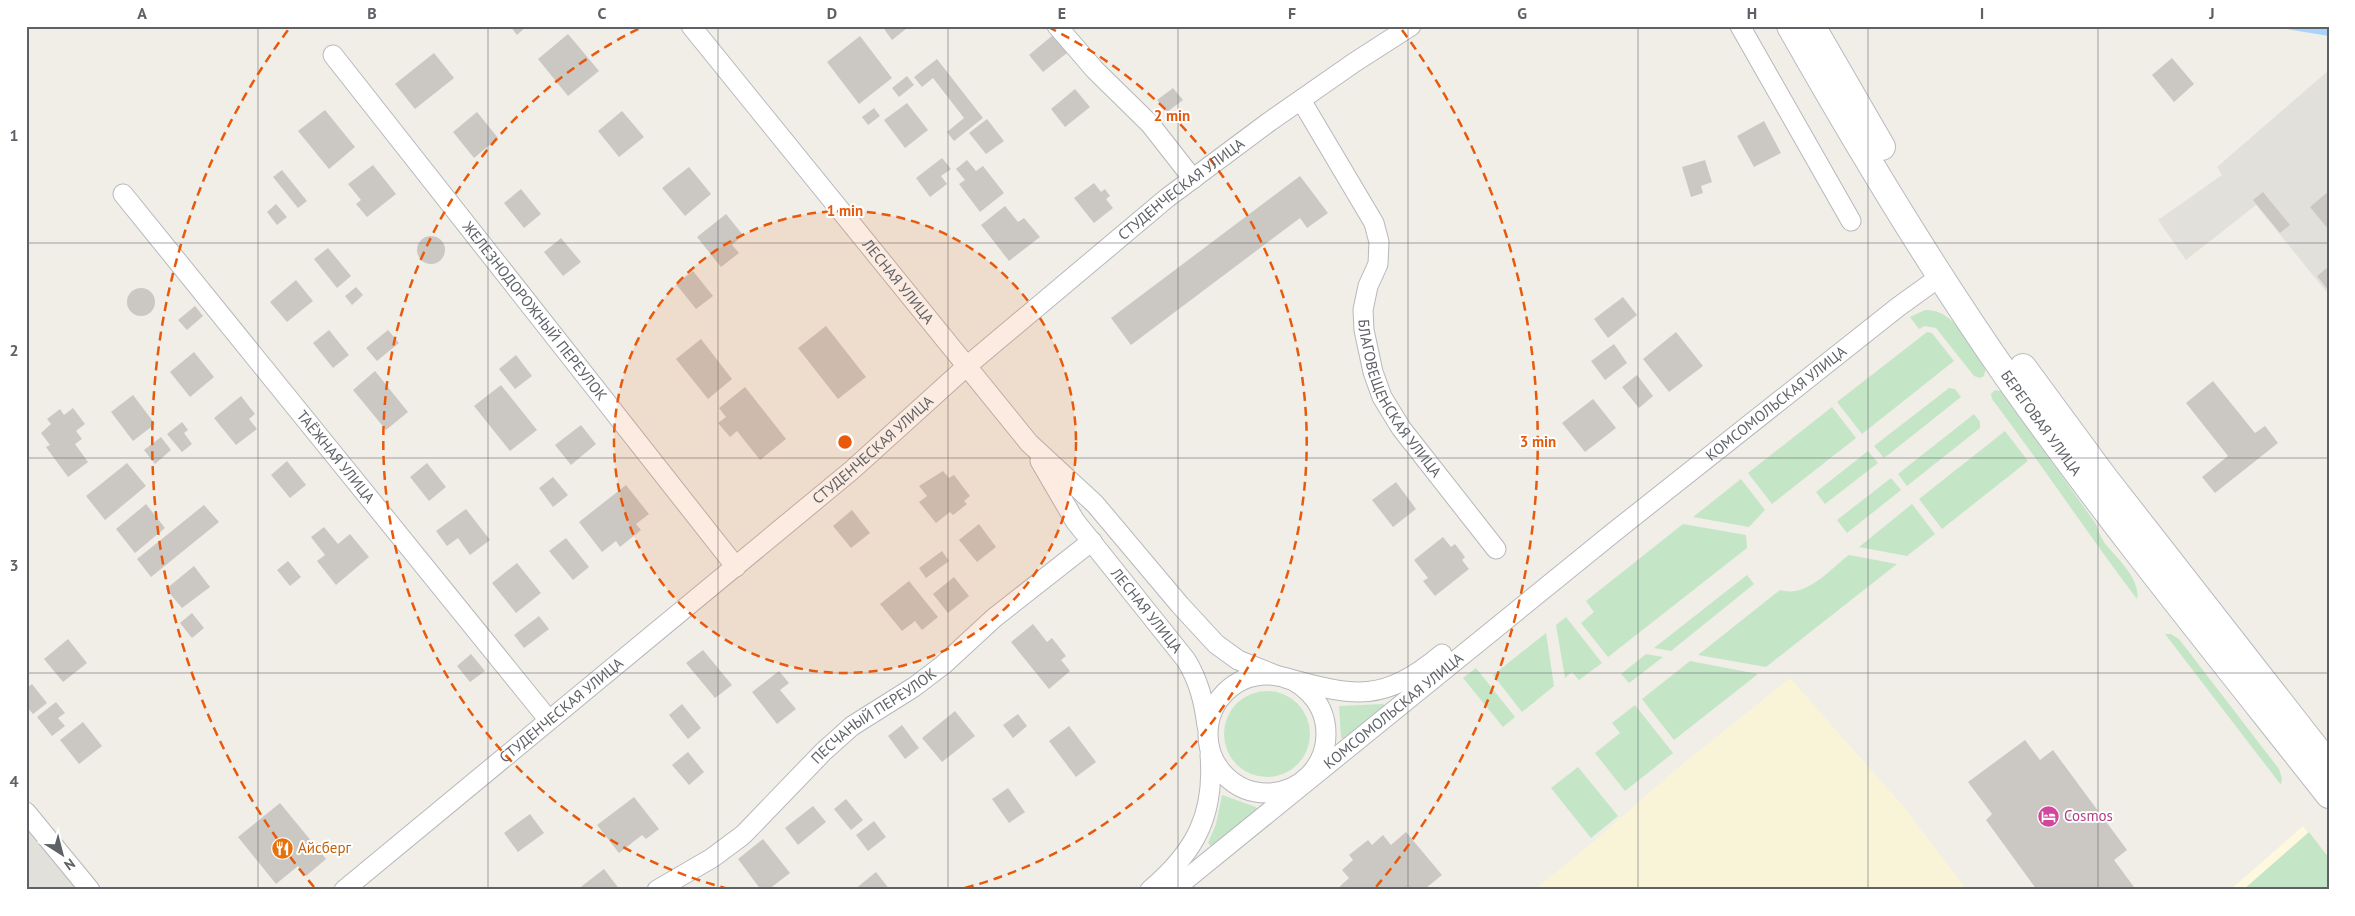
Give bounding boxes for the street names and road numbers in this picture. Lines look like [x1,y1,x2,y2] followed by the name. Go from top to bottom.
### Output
[1114,134,1248,244] street label: СТУДЕНЧЕСКАЯ УЛИЦА
[458,217,611,404] street label: ЖЕЛЕЗНОДОРОЖНЫЙ ПЕРЕУЛОК
[858,234,939,328] street label: ЛЕСНАЯ УЛИЦА
[1354,319,1446,481] street label: БЛАГОВЕЩЕНСКАЯ УЛИЦА
[1702,341,1850,465] street label: КОМСОМОЛЬСКАЯ УЛИЦА
[1997,366,2086,479] street label: БЕРЕГОВАЯ УЛИЦА
[808,391,937,508] street label: СТУДЕНЧЕСКАЯ УЛИЦА
[293,406,379,507] street label: ТАЁЖНАЯ УЛИЦА
[1107,563,1187,657] street label: ЛЕСНАЯ УЛИЦА
[1320,648,1467,773] street label: КОМСОМОЛЬСКАЯ УЛИЦА
[495,653,627,767] street label: СТУДЕНЧЕСКАЯ УЛИЦА
[807,663,940,768] street label: ПЕСЧАНЫЙ ПЕРЕУЛОК

